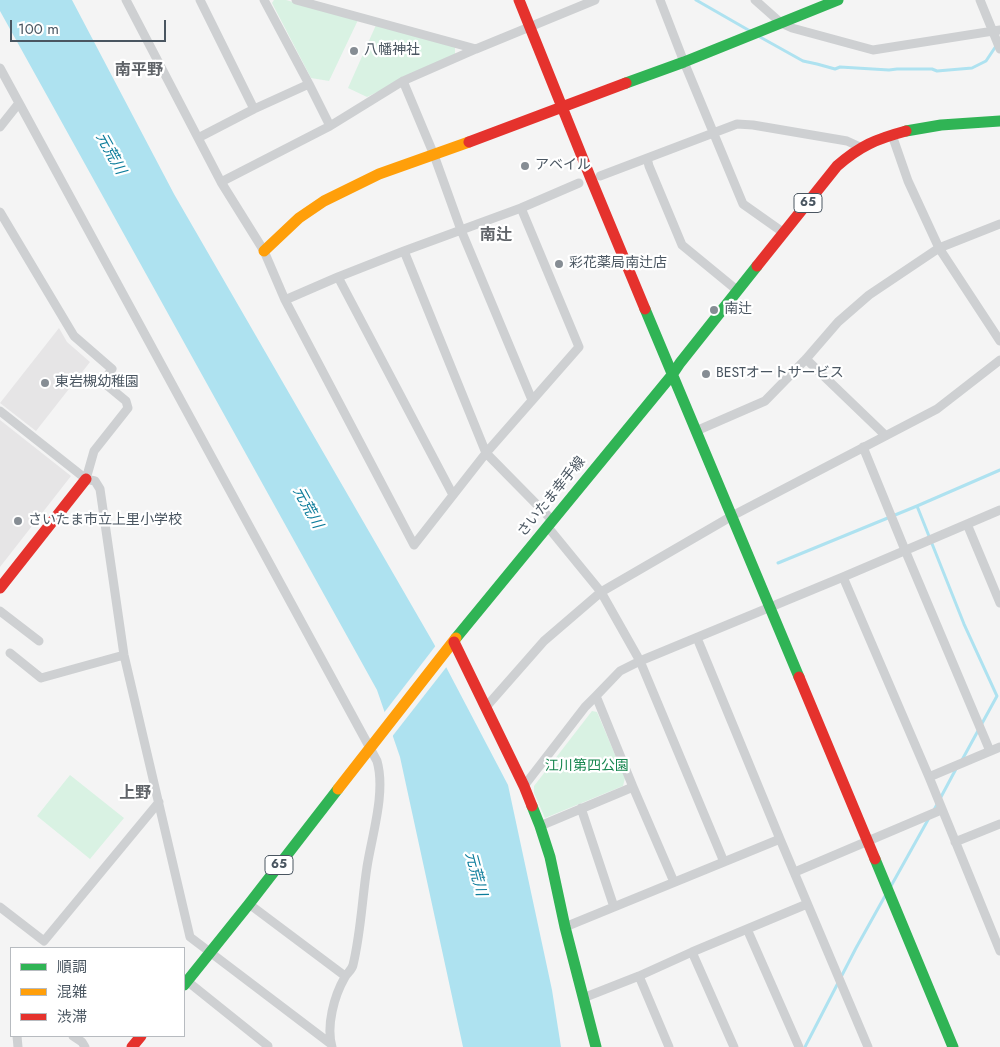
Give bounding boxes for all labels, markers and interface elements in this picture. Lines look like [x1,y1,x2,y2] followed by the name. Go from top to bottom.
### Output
[12,10,169,42] scale bar
[18,18,59,40] text: 100 m
[364,43,420,59] place label: 八幡神社
[348,45,360,57] marker: 八幡神社
[115,61,163,81] district label: 南平野
[91,130,129,178] water label: 元荒川
[535,158,591,174] place label: アベイル
[519,160,531,172] marker: アベイル
[794,194,822,212] road number: 65
[480,226,512,246] district label: 南辻
[569,256,667,272] place label: 彩花薬局南辻店
[553,258,565,270] marker: 彩花薬局南辻店
[724,302,752,318] place label: 南辻
[708,304,720,316] marker: 南辻
[716,366,844,382] place label: BESTオートサービス
[700,368,712,380] marker: BESTオートサービス
[55,375,139,391] place label: 東岩槻幼稚園
[39,377,51,389] marker: 東岩槻幼稚園
[515,454,589,540] street label: さいたま幸手線
[288,484,326,532] water label: 元荒川
[28,513,182,529] place label: さいたま市立上里小学校
[12,515,24,527] marker: さいたま市立上里小学校
[545,759,629,775] park label: 江川第四公園
[119,784,151,804] district label: 上野
[460,850,490,898] water label: 元荒川
[265,856,293,874] road number: 65
[10,947,185,1037] legend
[57,956,87,978] text: 順調
[57,981,87,1003] text: 混雑
[57,1006,87,1028] text: 渋滞

